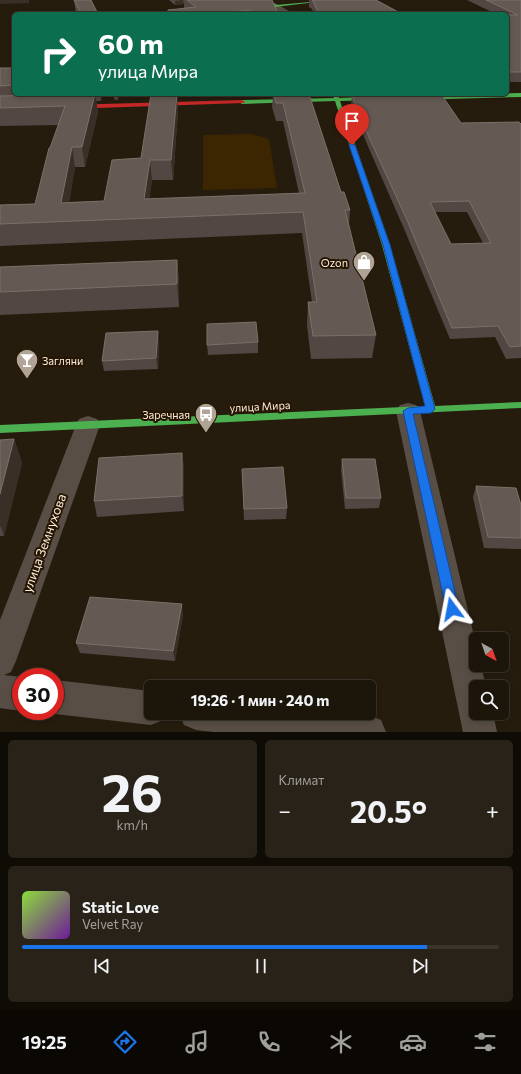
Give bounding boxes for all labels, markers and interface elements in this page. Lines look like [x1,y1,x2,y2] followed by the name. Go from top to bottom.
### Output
[98,26,164,60] text: 60 m
[32,28,84,80] icon: right
[98,60,198,82] text: улица Мира
[335,104,369,145] pin
[341,110,363,132] icon: arrive
[351,249,377,282] shop icon: Ozon
[321,256,348,269] place label: Ozon
[14,347,40,380] bar icon: Загляни
[42,354,83,367] place label: Загляни
[229,398,291,414] street label: улица Мира
[193,401,219,434] bus stop icon: Заречная
[142,408,190,421] place label: Заречная
[19,492,69,594] street label: улица Земнухова
[431,588,473,630] position arrow
[469,632,509,672] north arrow
[469,632,509,720] map controls
[12,668,64,720] speed limit sign: 30
[469,680,509,720] button: search
[191,691,329,709] text: 19:26 · 1 мин · 240 m
[102,759,163,823] text: 26
[279,772,324,788] text: Климат
[350,792,427,829] text: 20.5°
[279,797,291,824] text: −
[486,797,499,824] text: +
[116,817,148,833] text: km/h
[82,898,159,916] text: Static Love
[82,916,143,932] text: Velvet Ray
[91,955,113,977] icon: previous
[250,955,272,977] icon: pause
[409,955,431,977] icon: next
[111,1028,139,1056] icon: directions
[183,1028,211,1056] icon: music
[255,1028,283,1056] icon: phone
[327,1028,355,1056] icon: climate
[399,1028,427,1056] icon: car
[471,1028,499,1056] icon: filters
[22,1031,67,1053] text: 19:25

